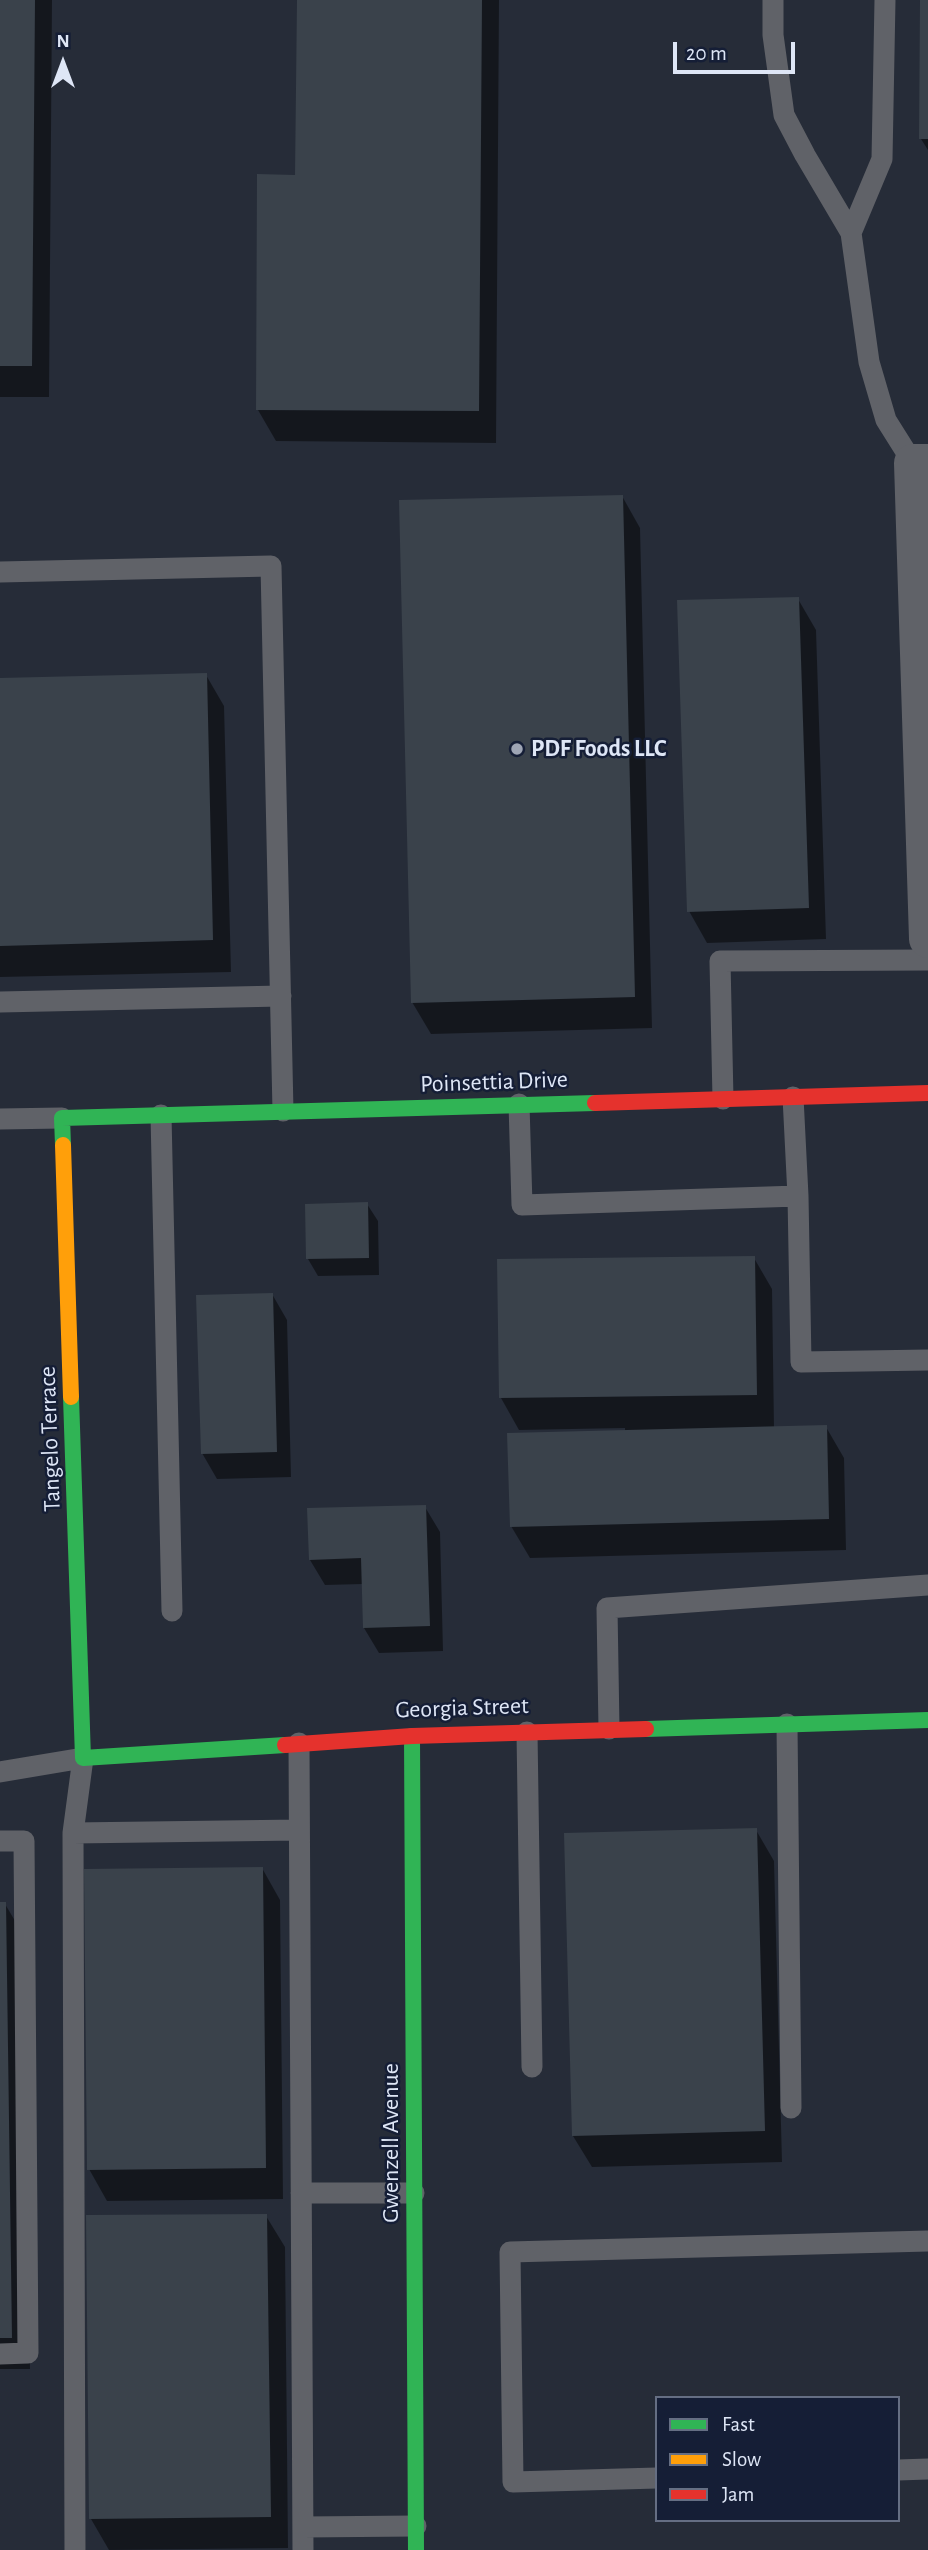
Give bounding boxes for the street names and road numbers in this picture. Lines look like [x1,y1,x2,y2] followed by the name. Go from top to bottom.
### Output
[420,1065,568,1099] street label: Poinsettia Drive
[33,1366,67,1512] street label: Tangelo Terrace
[395,1691,529,1725] street label: Georgia Street
[377,2063,405,2223] street label: Gwenzell Avenue

